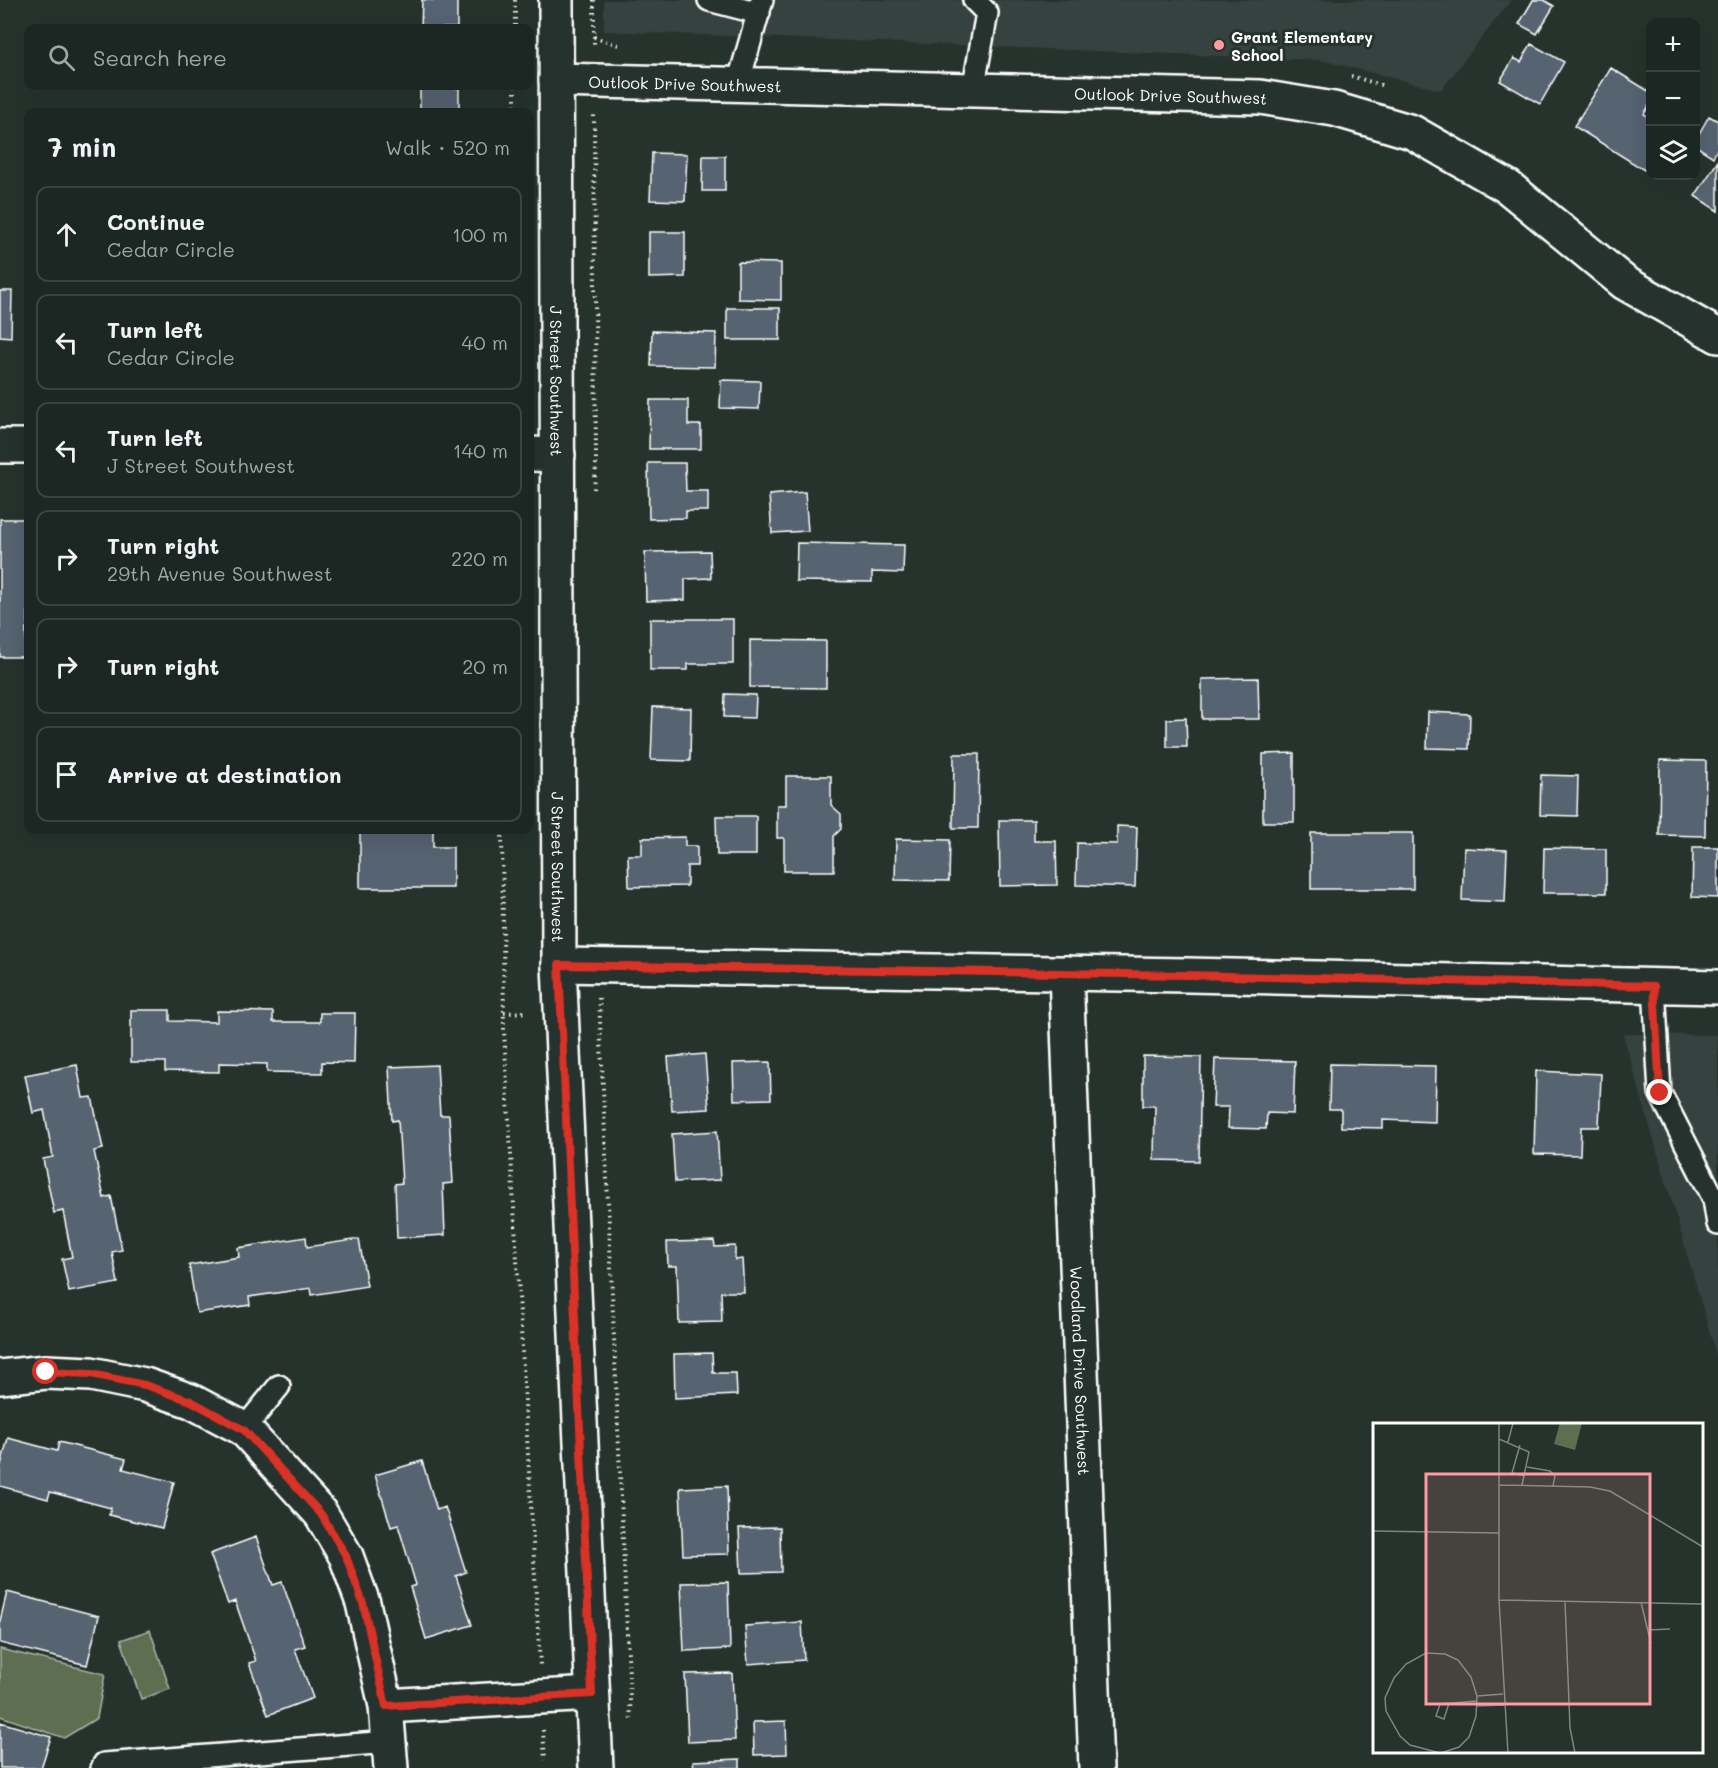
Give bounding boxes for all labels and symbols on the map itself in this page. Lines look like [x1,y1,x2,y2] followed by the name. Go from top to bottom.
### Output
[1231,26,1373,65] place label: Grant Elementary School
[1212,38,1226,52] marker: Grant Elementary School
[588,70,782,96] street label: Outlook Drive Southwest
[1074,82,1269,109] street label: Outlook Drive Southwest
[546,306,568,456] street label: J Street Southwest
[548,792,569,942] street label: J Street Southwest
[1646,1079,1672,1105] route end
[1067,1266,1095,1476] street label: Woodland Drive Southwest
[32,1358,58,1384] route start
[1373,1423,1703,1753] inset map

